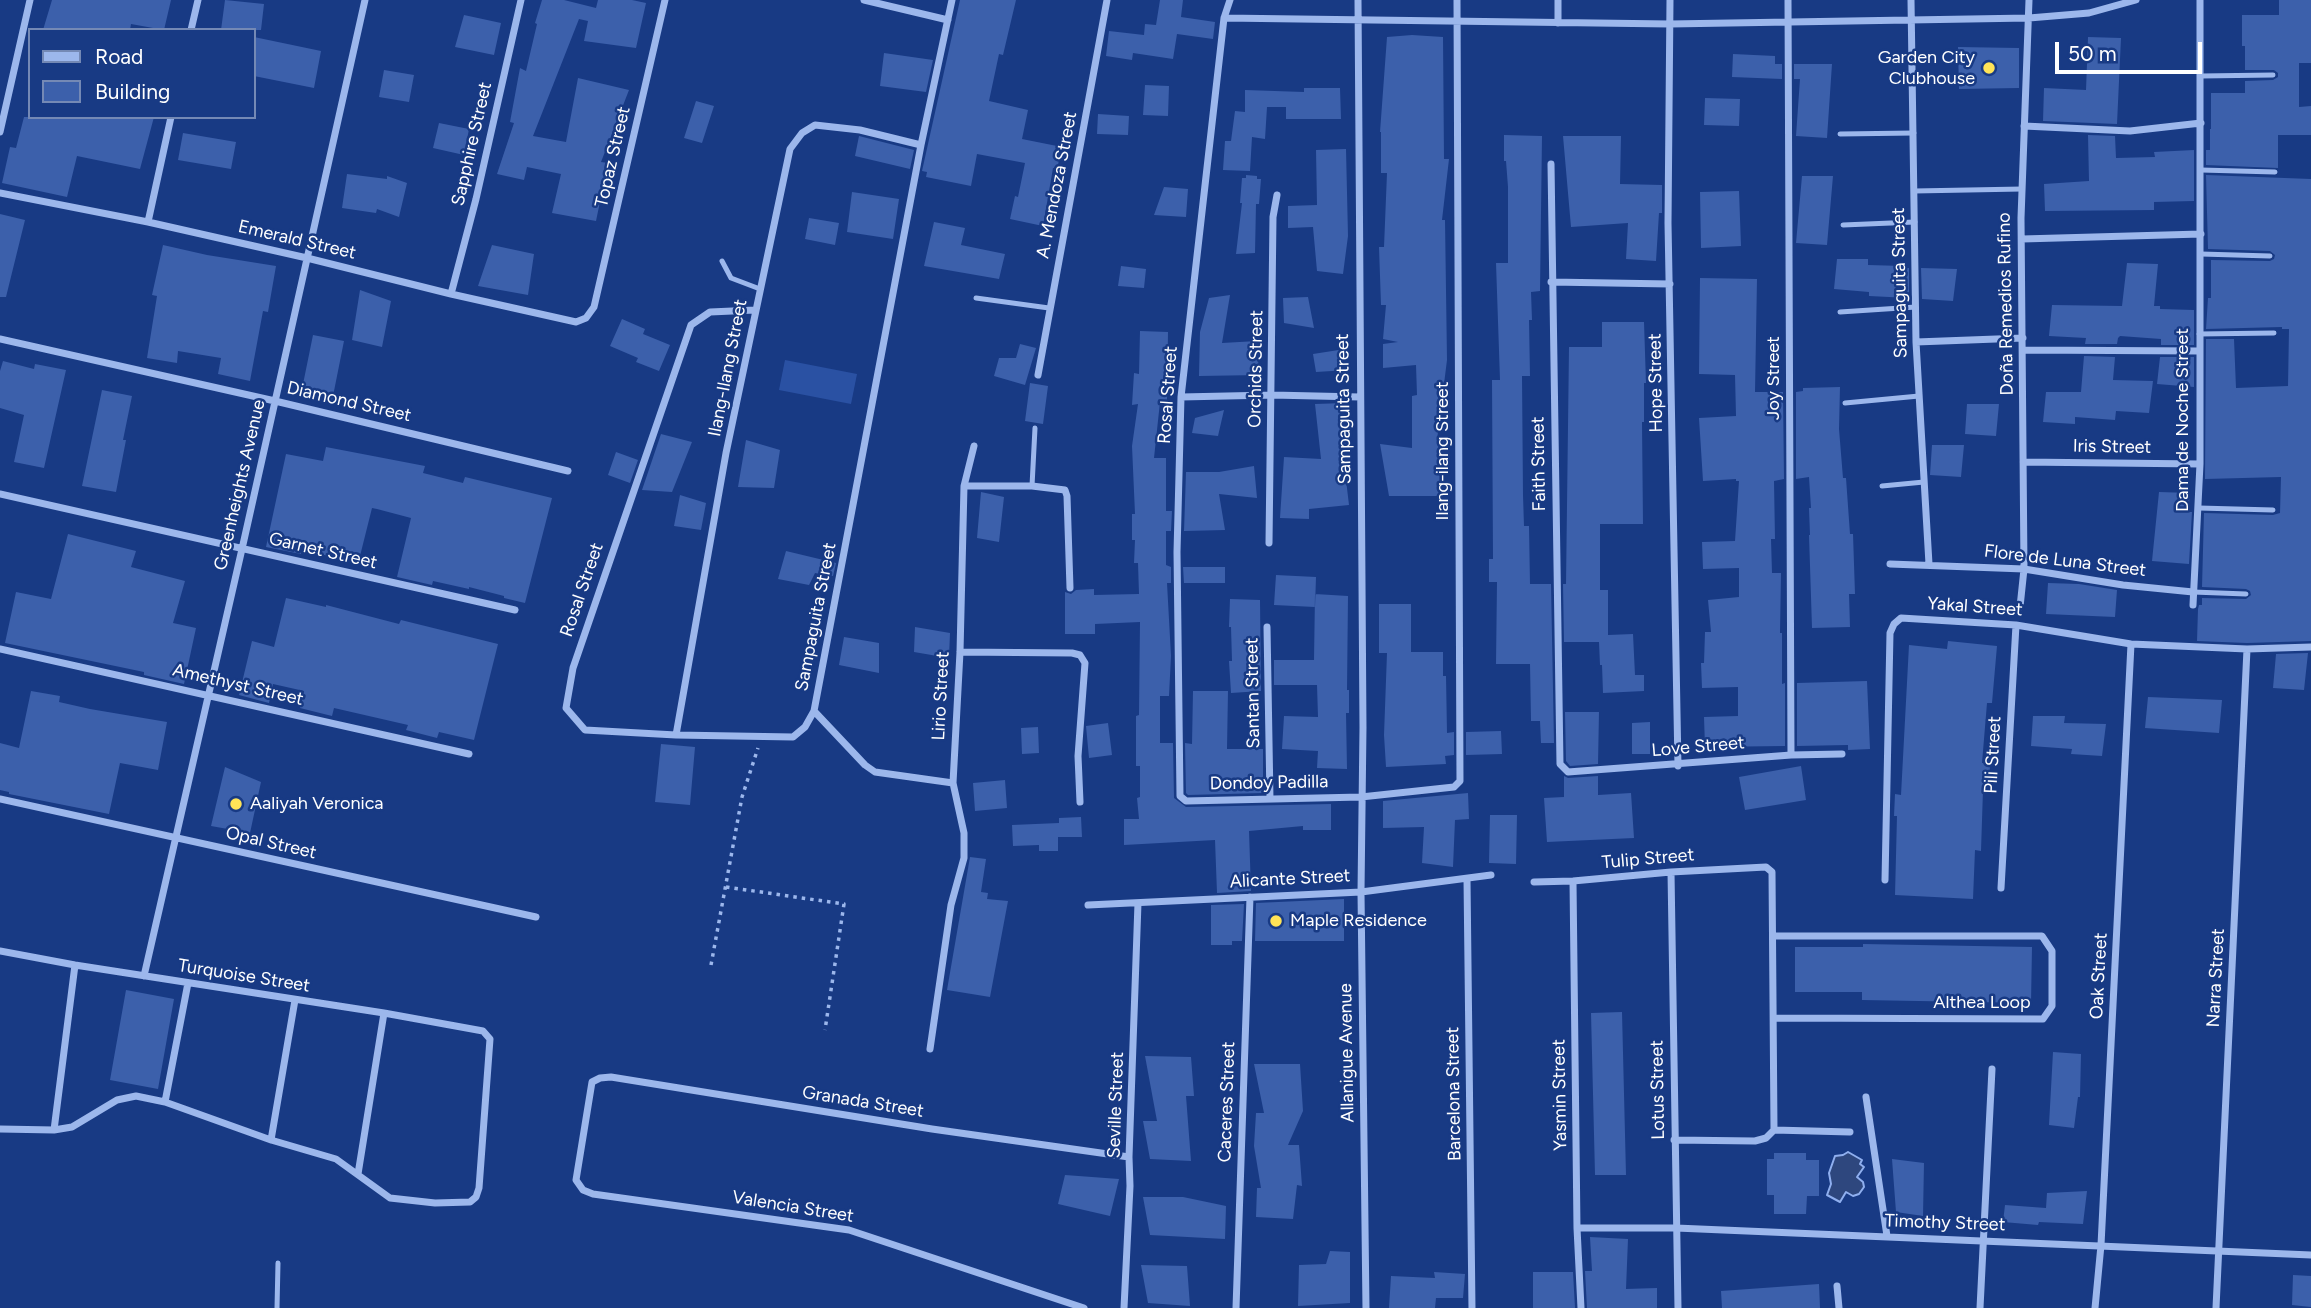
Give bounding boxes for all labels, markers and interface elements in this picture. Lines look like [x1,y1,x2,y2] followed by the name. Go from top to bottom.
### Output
[28,28,256,119] legend
[2059,28,2206,72] scale bar
[2068,41,2117,66] text: 50 m
[95,44,143,69] text: Road
[1878,47,1975,90] place label: Garden City Clubhouse
[1981,60,1997,76] marker: Garden City Clubhouse
[95,79,170,104] text: Building
[447,80,497,208] street label: Sapphire Street
[591,105,635,209] street label: Topaz Street
[1032,110,1082,260] street label: A. Mendoza Street
[1888,207,1912,359] street label: Sampaguita Street
[1994,212,2018,396] street label: Doña Remedios Rufino
[236,216,358,264] street label: Emerald Street
[704,297,752,439] street label: Ilang-Ilang Street
[1244,310,1268,428] street label: Orchids Street
[2172,328,2194,512] street label: Dama de Noche Street
[1332,333,1356,485] street label: Sampaguita Street
[1644,333,1668,433] street label: Hope Street
[1763,336,1785,420] street label: Joy Street
[1154,345,1182,445] street label: Rosal Street
[285,377,413,427] street label: Diamond Street
[1432,382,1454,520] street label: Ilang-ilang Street
[210,397,270,573] street label: Greenheights Avenue
[1527,416,1551,512] street label: Faith Street
[2073,436,2151,458] street label: Iris Street
[267,528,379,574] street label: Garnet Street
[556,540,608,640] street label: Rosal Street
[1983,540,2147,582] street label: Flore de Luna Street
[791,541,841,693] street label: Sampaguita Street
[1927,593,2023,621] street label: Yakal Street
[1241,637,1265,749] street label: Santan Street
[928,651,954,741] street label: Lirio Street
[171,659,305,711] street label: Amethyst Street
[1980,716,2006,794] street label: Pili Street
[1651,732,1745,762] street label: Love Street
[1209,771,1329,795] street label: Dondoy Padilla
[250,793,384,815] place label: Aaliyah Veronica
[228,796,244,812] marker: Aaliyah Veronica
[223,822,319,864] street label: Opal Street
[1601,844,1695,874] street label: Tulip Street
[1229,865,1351,893] street label: Alicante Street
[1290,910,1427,932] place label: Maple Residence
[1268,913,1284,929] marker: Maple Residence
[2203,928,2229,1028] street label: Narra Street
[2086,932,2112,1020] street label: Oak Street
[176,955,312,997] street label: Turquoise Street
[1335,983,1359,1123] street label: Allanigue Avenue
[1933,992,2031,1014] street label: Althea Loop
[1442,1027,1466,1161] street label: Barcelona Street
[1548,1039,1572,1151] street label: Yasmin Street
[1646,1040,1670,1140] street label: Lotus Street
[1214,1041,1240,1163] street label: Caceres Street
[1103,1051,1129,1159] street label: Seville Street
[801,1082,925,1122] street label: Granada Street
[731,1187,855,1227] street label: Valencia Street
[1884,1210,2006,1236] street label: Timothy Street

